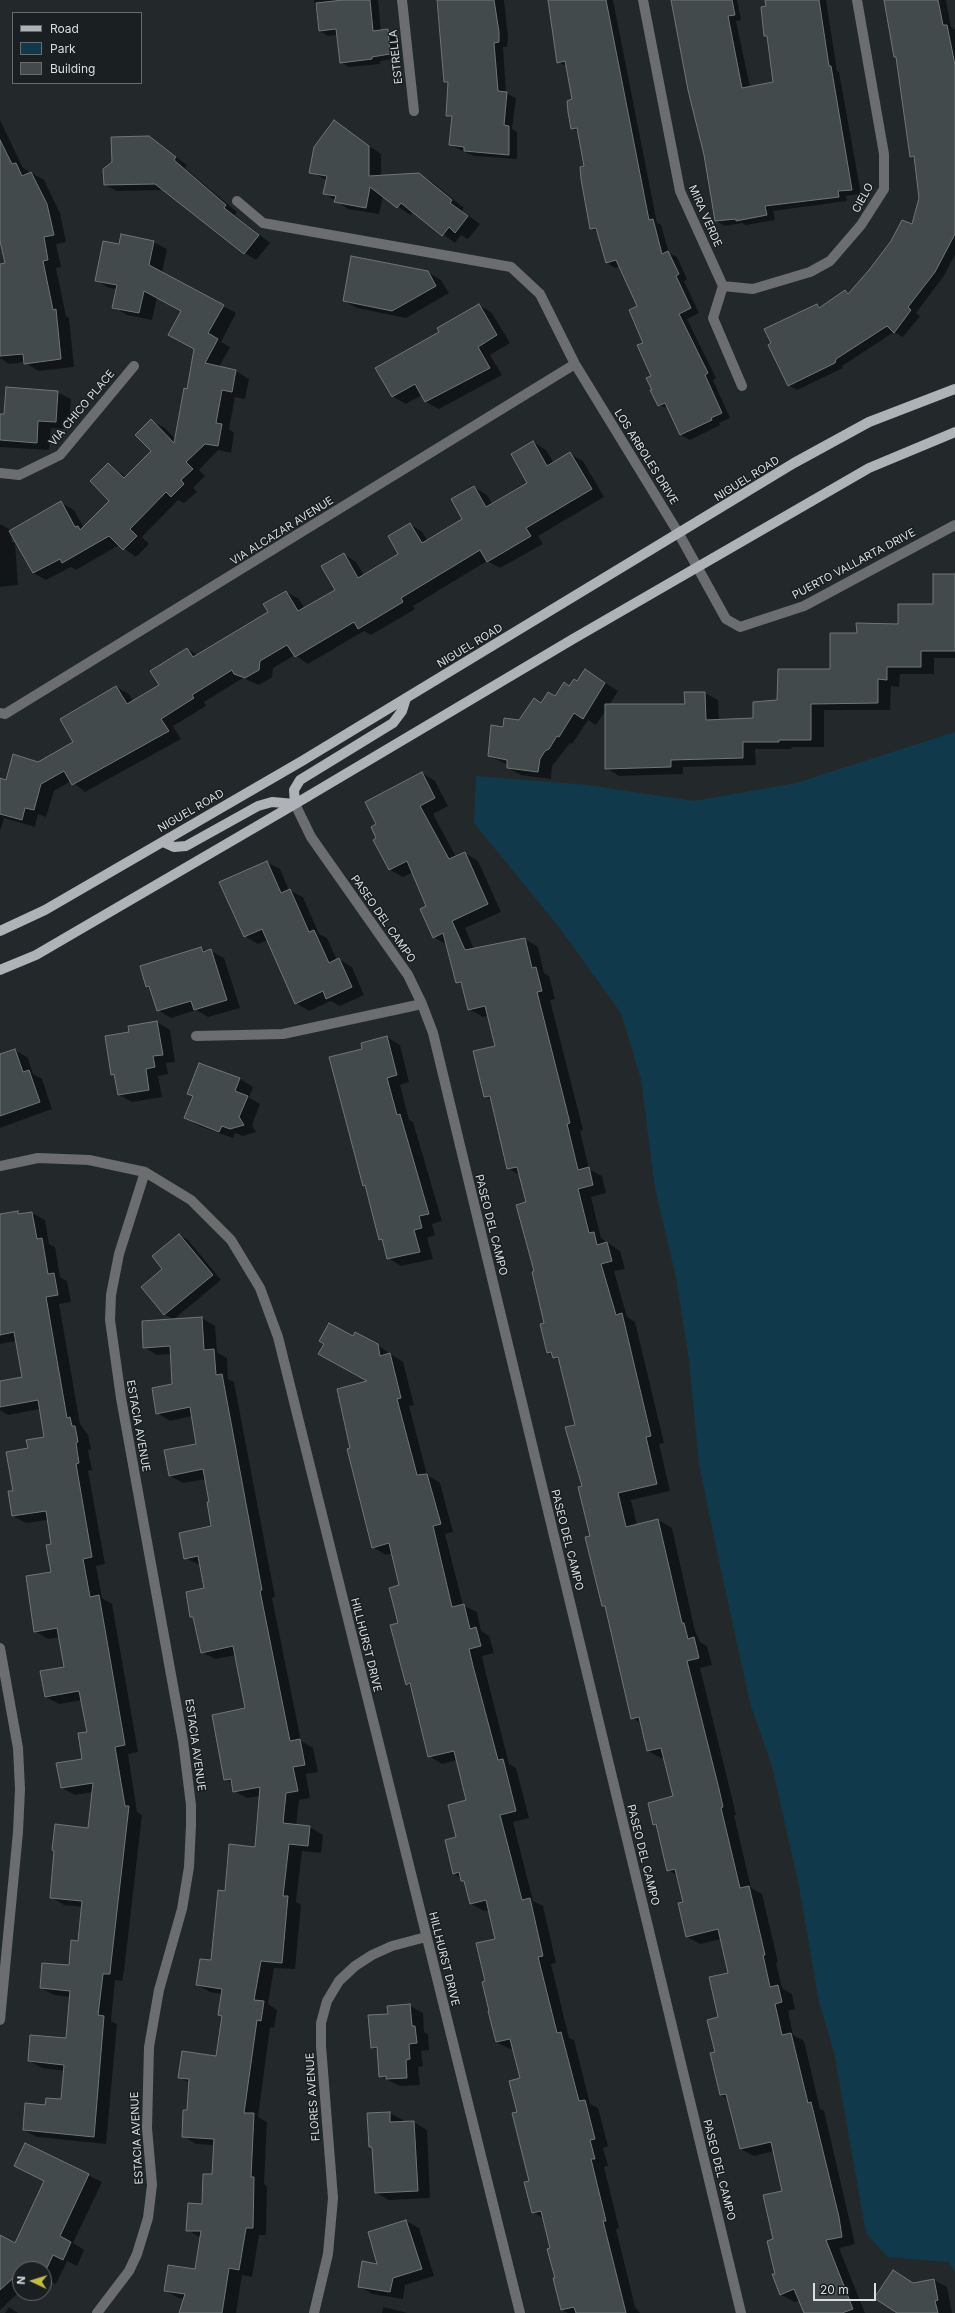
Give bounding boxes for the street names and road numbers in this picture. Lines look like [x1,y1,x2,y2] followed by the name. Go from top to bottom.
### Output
[387,29,405,85] street label: ESTRELLA
[849,181,877,215] street label: CIELO
[685,183,725,249] street label: MIRA VERDE
[46,367,118,449] street label: VIA CHICO PLACE
[611,407,681,507] street label: LOS ARBOLES DRIVE
[712,454,782,504] street label: NIGUEL ROAD
[228,494,336,568] street label: VIA ALCAZAR AVENUE
[790,526,918,602] street label: PUERTO VALLARTA DRIVE
[435,621,505,671] street label: NIGUEL ROAD
[156,787,226,835] street label: NIGUEL ROAD
[348,873,418,965] street label: PASEO DEL CAMPO
[472,1173,510,1277] street label: PASEO DEL CAMPO
[123,1379,153,1473] street label: ESTACIA AVENUE
[548,1488,586,1592] street label: PASEO DEL CAMPO
[348,1597,384,1693] street label: HILLHURST DRIVE
[182,1698,208,1792] street label: ESTACIA AVENUE
[624,1803,662,1907] street label: PASEO DEL CAMPO
[426,1911,462,2007] street label: HILLHURST DRIVE
[303,2052,323,2142] street label: FLORES AVENUE
[128,2091,146,2185] street label: ESTACIA AVENUE
[700,2118,738,2222] street label: PASEO DEL CAMPO

